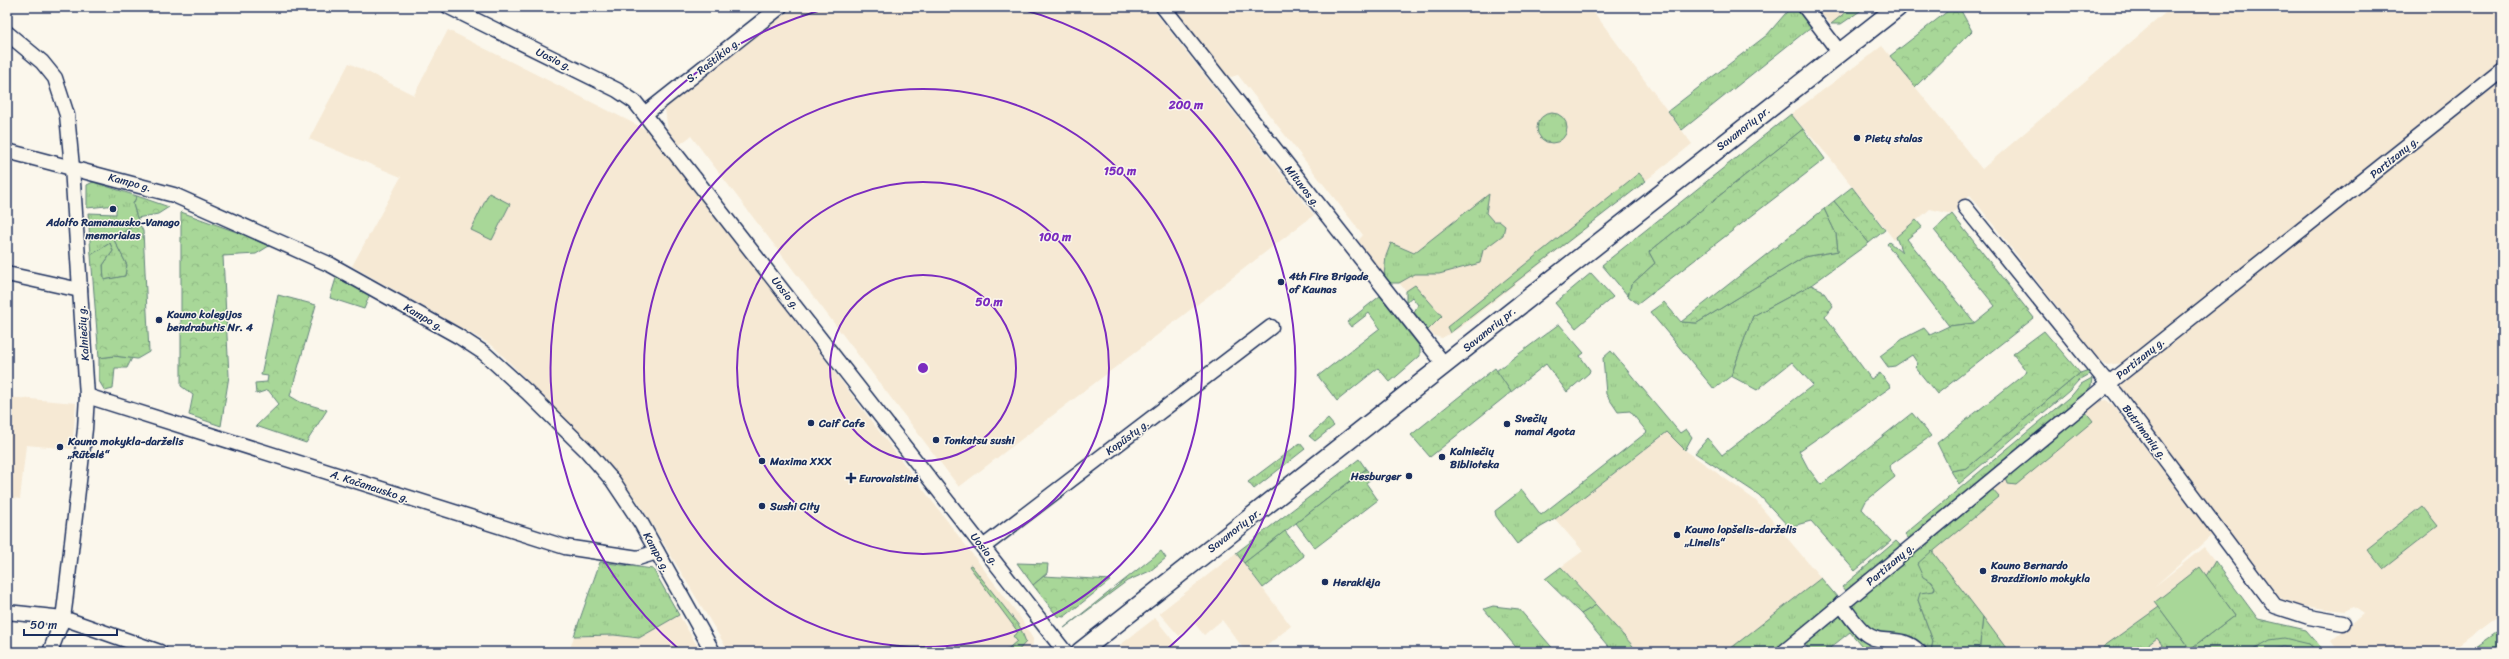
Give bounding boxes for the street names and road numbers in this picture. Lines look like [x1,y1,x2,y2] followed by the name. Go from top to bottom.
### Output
[682,33,745,88] street label: S. Raštikio g.
[532,43,575,76] street label: Uosio g.
[1712,101,1775,156] street label: Savanorių pr.
[2365,131,2423,183] street label: Partizanų g.
[1280,161,1325,212] street label: Mituvos g.
[106,168,153,197] street label: Kampo g.
[766,272,805,314] street label: Uosio g.
[400,298,447,337] street label: Kampo g.
[1458,302,1520,357] street label: Savanorių pr.
[72,304,95,361] street label: Kalniečių g.
[2111,332,2169,384] street label: Partizanų g.
[2117,400,2172,464] street label: Butrimonių g.
[1101,414,1153,460] street label: Kopūstų g.
[327,464,412,508] street label: A. Kačanausko g.
[1203,503,1266,558] street label: Savanorių pr.
[638,528,675,576] street label: Kampo g.
[965,528,1004,570] street label: Uosio g.
[1862,538,1919,591] street label: Partizanų g.

